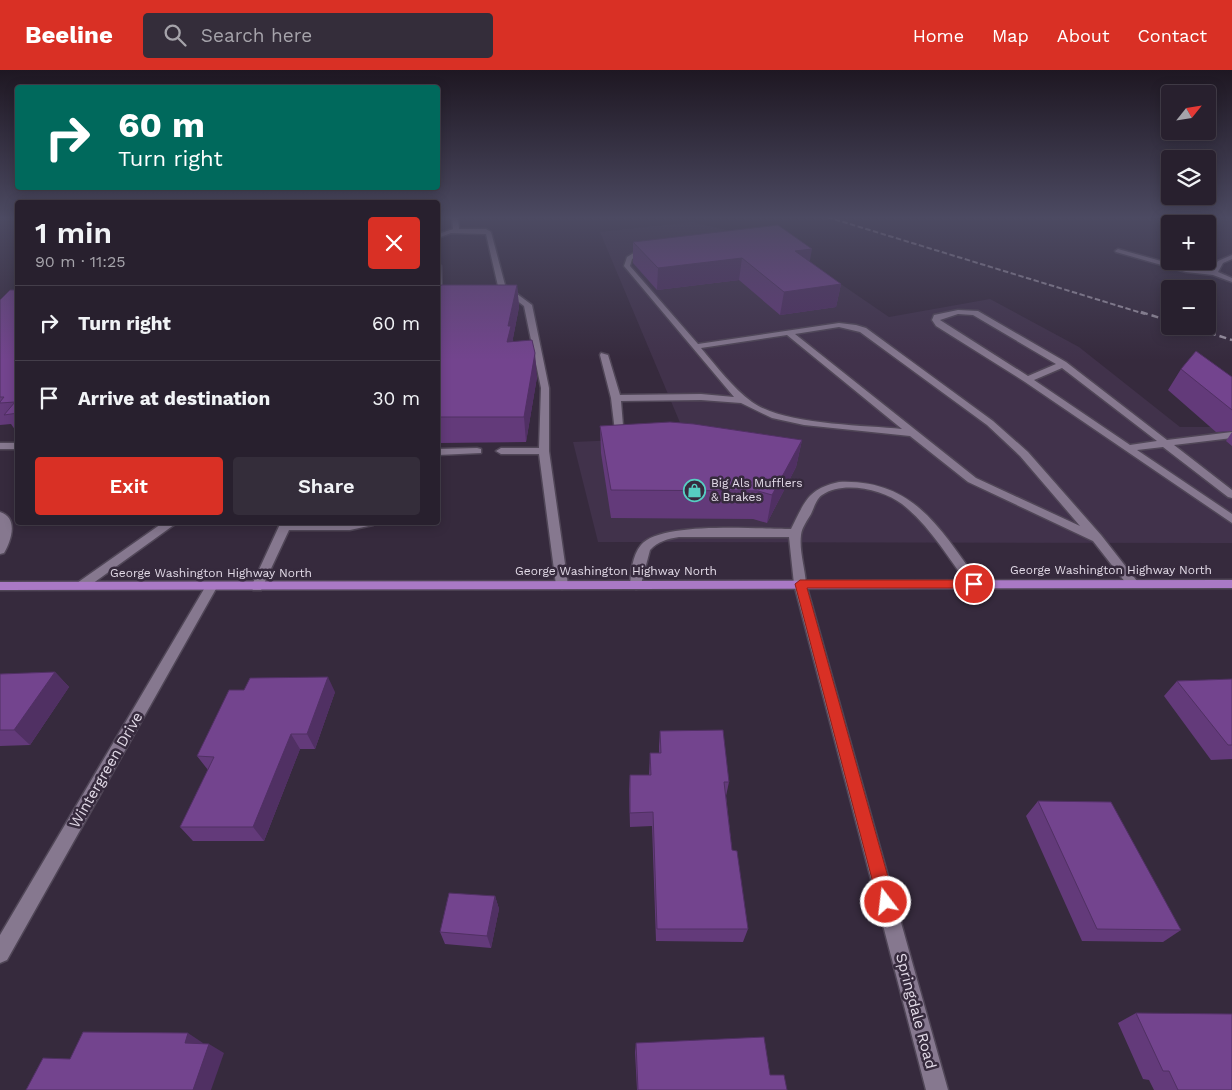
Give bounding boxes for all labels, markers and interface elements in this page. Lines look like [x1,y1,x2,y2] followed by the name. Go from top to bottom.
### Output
[143,13,493,58] search box
[25,21,113,49] text: Beeline
[161,21,189,49] icon: search
[201,24,312,47] text: Search here
[913,25,964,46] text: Home
[992,25,1029,46] text: Map
[1057,25,1109,46] text: About
[1137,25,1207,46] text: Contact
[1161,85,1216,140] north arrow
[1161,85,1216,335] map controls
[118,104,205,146] text: 60 m
[35,105,100,170] icon: right
[118,146,223,171] text: Turn right
[1161,150,1216,205] button: layers
[35,215,112,250] text: 1 min
[1161,215,1216,270] button: +
[368,217,420,269] button: close
[35,252,126,271] text: 90 m · 11:25
[1161,280,1216,335] button: −
[35,309,63,337] icon: right
[78,312,171,335] text: Turn right
[372,312,420,335] text: 60 m
[35,384,63,412] icon: arrive
[78,387,270,410] text: Arrive at destination
[373,387,420,410] text: 30 m
[35,457,223,515] button: Exit
[233,457,420,515] button: Share
[711,476,803,504] place label: Big Als Mufflers & Brakes
[683,478,707,502] shop icon: Big Als Mufflers & Brakes
[953,563,995,605] pin
[1010,563,1212,577] street label: George Washington Highway North
[515,564,717,578] street label: George Washington Highway North
[110,566,312,580] street label: George Washington Highway North
[960,570,988,598] icon: arrive
[65,709,147,831] street label: Wintergreen Drive
[859,875,911,927] position arrow
[892,951,940,1071] street label: Springdale Road

